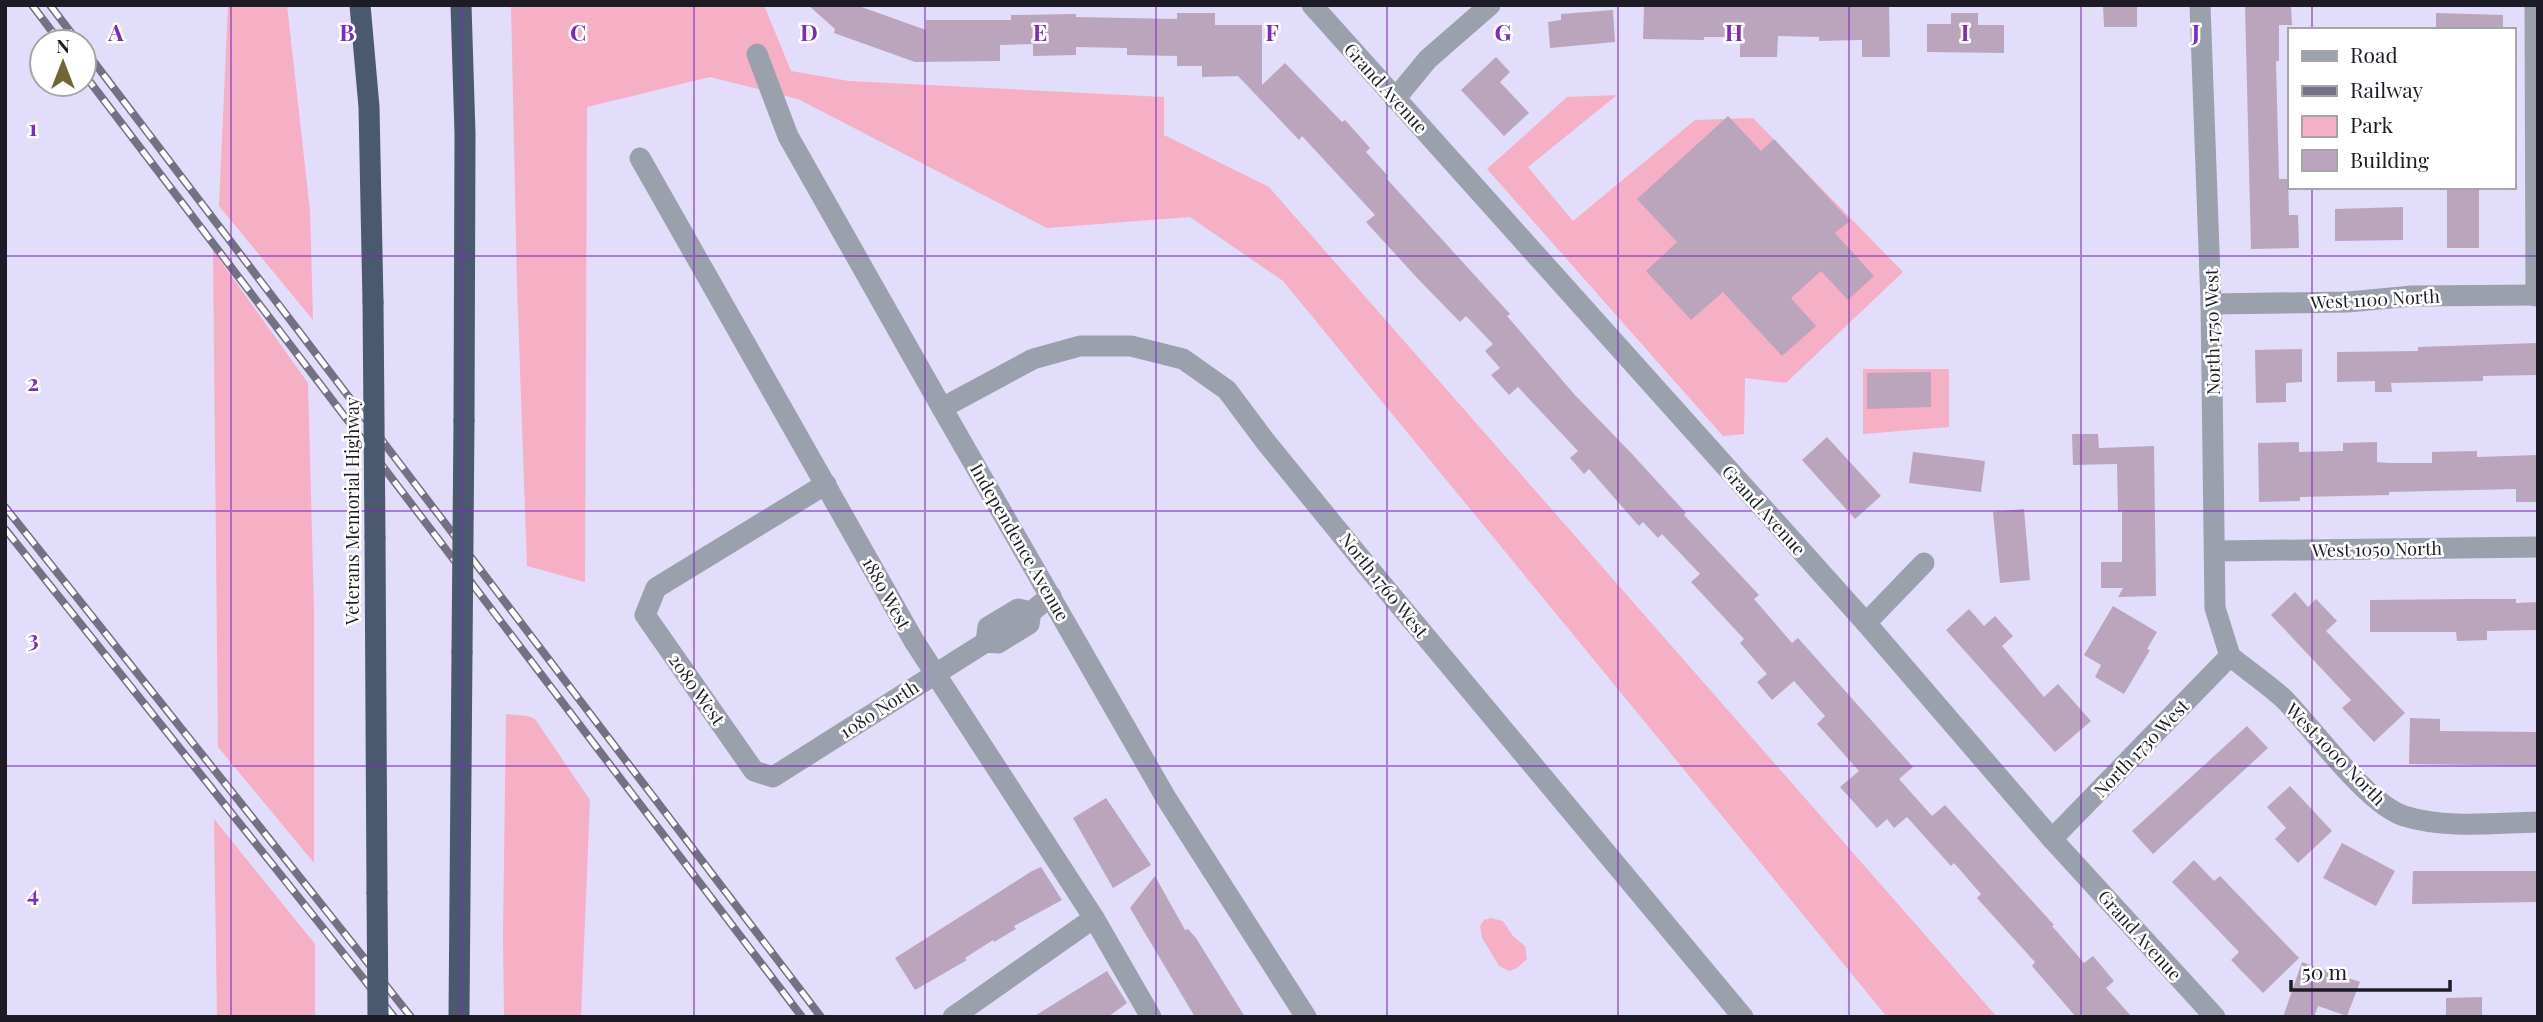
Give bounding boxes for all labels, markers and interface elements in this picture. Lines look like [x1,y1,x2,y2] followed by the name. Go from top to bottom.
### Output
[107,16,124,47] text: A
[339,16,355,47] text: B
[570,16,586,47] text: C
[800,16,818,47] text: D
[1033,16,1047,47] text: E
[1265,16,1279,47] text: F
[1495,16,1512,47] text: G
[1725,16,1743,47] text: H
[1961,16,1969,47] text: I
[2191,16,2200,47] text: J
[28,28,98,98] north arrow
[2288,28,2515,189] legend
[56,32,70,58] text: N
[1339,38,1433,138] street label: Grand Avenue
[2350,40,2398,68] text: Road
[2350,75,2424,103] text: Railway
[2350,110,2394,138] text: Park
[29,111,38,142] text: 1
[2350,145,2429,173] text: Building
[2199,268,2225,395] street label: North 1750 West
[2309,284,2441,314] street label: West 1100 North
[27,366,39,397] text: 2
[340,397,364,626] street label: Veterans Memorial Highway
[965,459,1075,625] street label: Independence Avenue
[1717,460,1811,560] street label: Grand Avenue
[1334,528,1434,643] street label: North 1760 West
[2311,536,2443,562] street label: West 1050 North
[857,553,917,634] street label: 1880 West
[27,622,39,653] text: 3
[664,649,731,730] street label: 2080 West
[835,674,923,743] street label: 1080 North
[2088,694,2194,802] street label: North 1730 West
[2280,697,2391,811] street label: West 1000 North
[27,877,39,908] text: 4
[2093,885,2187,985] street label: Grand Avenue
[2291,948,2450,992] scale bar
[2302,957,2348,985] text: 50 m

